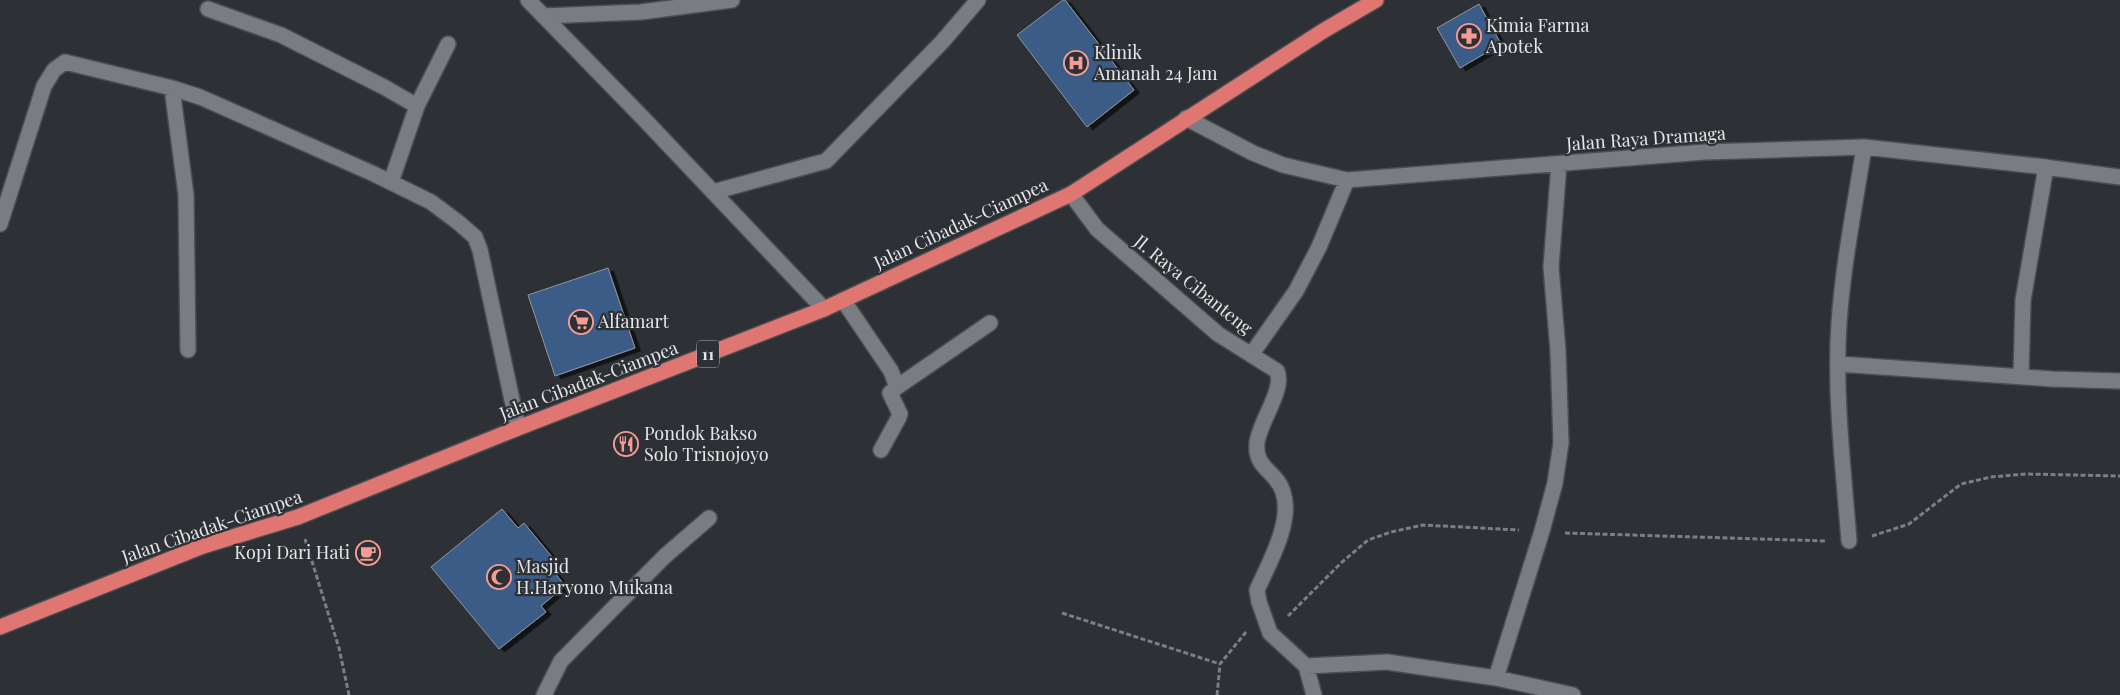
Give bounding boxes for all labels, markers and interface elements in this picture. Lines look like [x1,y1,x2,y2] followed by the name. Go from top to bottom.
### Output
[1485,13,1589,58] place label: Kimia Farma Apotek
[1456,23,1482,49] pharmacy icon: Kimia Farma Apotek
[1093,40,1217,85] place label: Klinik Amanah 24 Jam
[1063,50,1089,76] hospital icon: Klinik Amanah 24 Jam
[1564,120,1726,156] street label: Jalan Raya Dramaga
[869,172,1051,274] street label: Jalan Cibadak-Ciampea
[1129,228,1258,340] street label: Jl. Raya Cibanteng
[568,309,594,335] supermarket icon: Alfamart
[597,309,669,333] place label: Alfamart
[495,335,681,426] street label: Jalan Cibadak-Ciampea
[697,340,719,368] road number: 11
[644,421,769,466] place label: Pondok Bakso Solo Trisnojoyo
[613,431,639,457] restaurant icon: Pondok Bakso Solo Trisnojoyo
[117,484,305,569] street label: Jalan Cibadak-Ciampea
[234,540,350,564] place label: Kopi Dari Hati
[355,540,381,566] cafe icon: Kopi Dari Hati
[516,554,673,599] place label: Masjid H.Haryono Mukana
[486,564,512,590] mosque icon: Masjid H.Haryono Mukana

